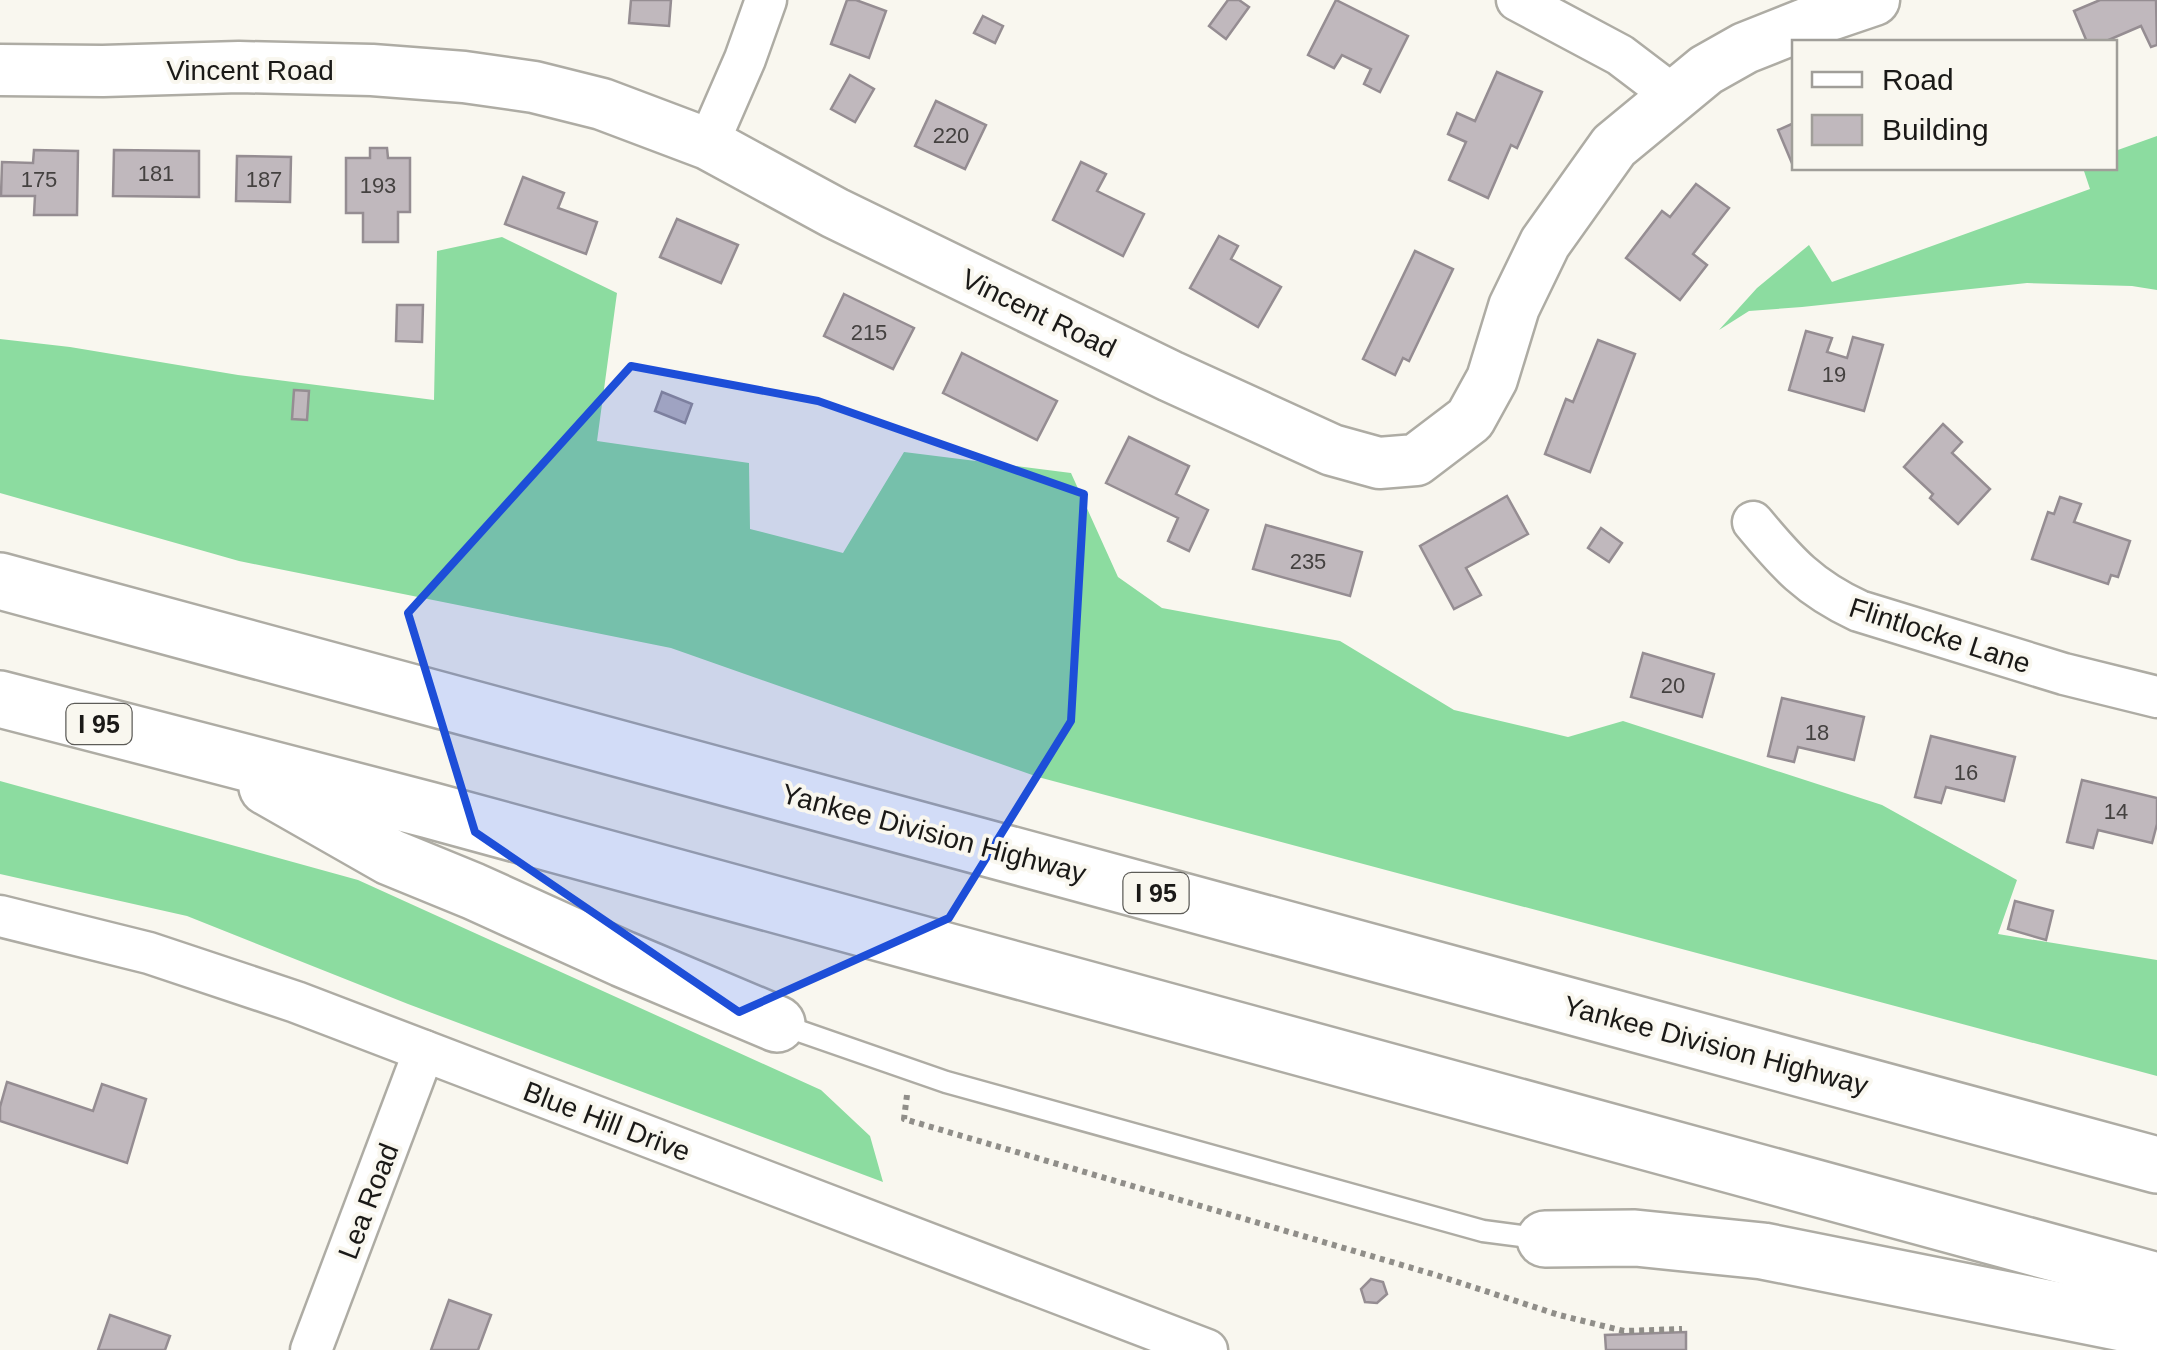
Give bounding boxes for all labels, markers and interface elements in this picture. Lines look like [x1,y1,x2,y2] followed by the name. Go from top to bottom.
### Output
[1792,40,2117,170] legend
[166,55,334,86] street label: Vincent Road
[1882,63,1954,96] text: Road
[1882,113,1989,146] text: Building
[933,123,969,148] house number: 220
[138,161,174,186] house number: 181
[21,167,57,192] house number: 175
[246,167,282,192] house number: 187
[360,173,396,198] house number: 193
[957,263,1121,364] street label: Vincent Road
[851,320,887,345] house number: 215
[1822,362,1846,387] house number: 19
[1290,549,1326,574] house number: 235
[1845,592,2034,679] street label: Flintlocke Lane
[1661,673,1685,698] house number: 20
[66,704,132,744] road number: I 95
[1805,720,1829,745] house number: 18
[1954,760,1978,785] house number: 16
[778,778,1089,889] street label: Yankee Division Highway
[2104,799,2128,824] house number: 14
[1124,873,1188,913] road number: I 95
[1560,990,1871,1101] street label: Yankee Division Highway
[519,1075,694,1167] street label: Blue Hill Drive
[332,1139,405,1263] street label: Lea Road

